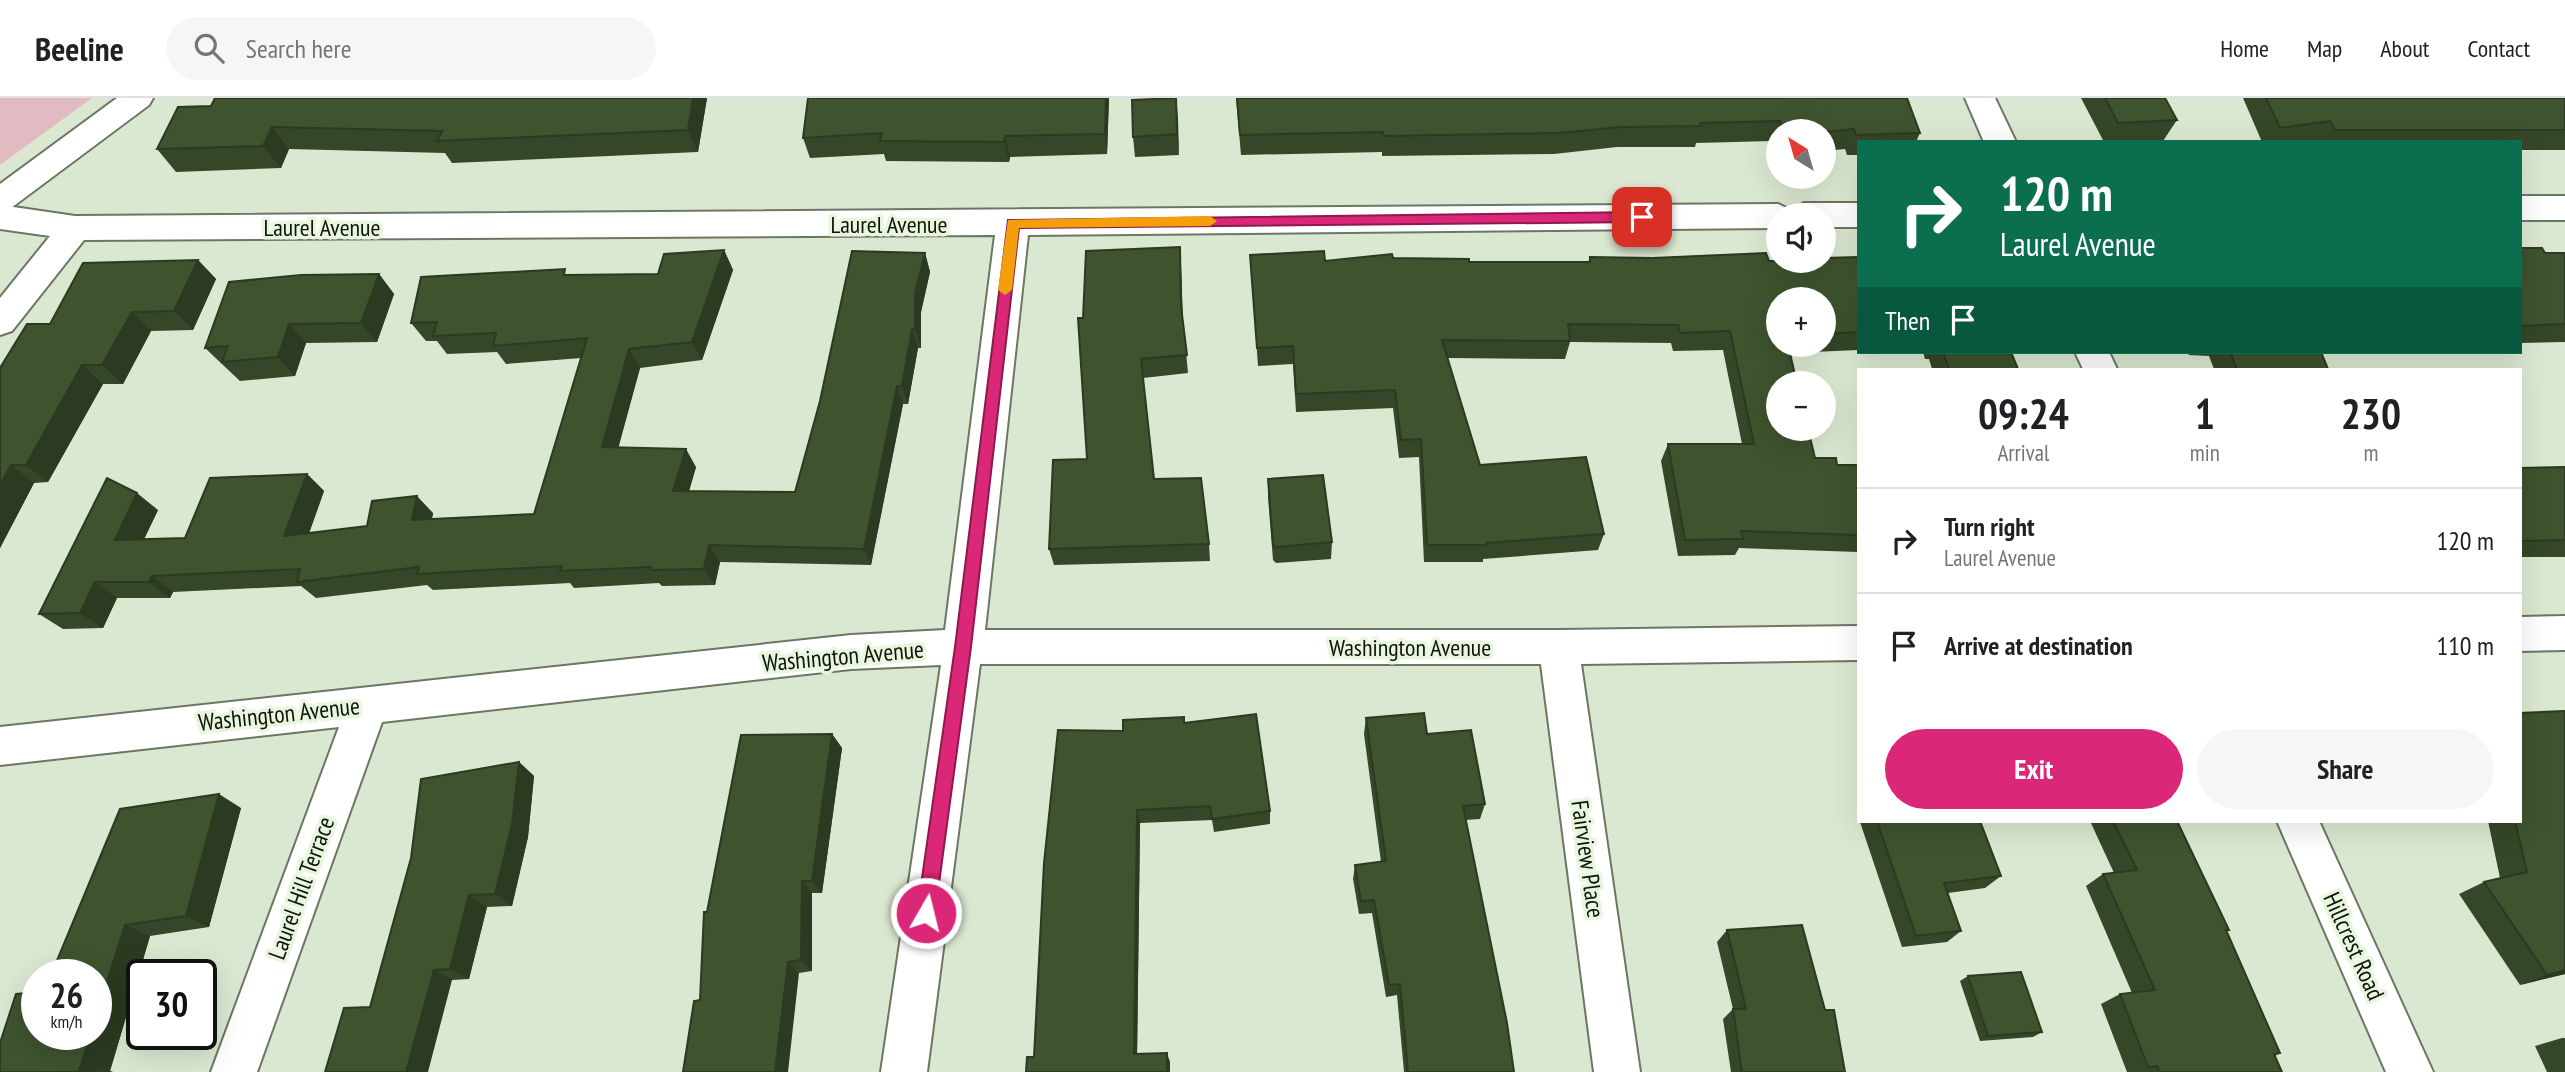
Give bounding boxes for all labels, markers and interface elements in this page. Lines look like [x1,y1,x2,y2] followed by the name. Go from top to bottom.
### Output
[166,17,656,80] search box
[35,27,124,70] text: Beeline
[190,29,228,67] icon: search
[246,32,351,65] text: Search here
[2220,33,2269,64] text: Home
[2307,33,2342,64] text: Map
[2380,33,2429,64] text: About
[2467,33,2530,64] text: Contact
[1766,119,1836,189] north arrow
[1766,119,1836,441] map controls
[2000,161,2113,225] text: 120 m
[1885,168,1976,259] icon: right
[1612,187,1672,247] pin
[1623,198,1661,236] icon: arrive
[1766,203,1836,273] button: sound
[831,209,947,240] street label: Laurel Avenue
[264,212,380,243] street label: Laurel Avenue
[2000,223,2156,265] text: Laurel Avenue
[1766,287,1836,357] button: +
[1944,301,1982,339] icon: arrive
[1885,304,1930,337] text: Then
[1766,371,1836,441] button: −
[1978,386,2069,441] text: 09:24
[2195,386,2215,441] text: 1
[2341,386,2401,441] text: 230
[1997,438,2049,467] text: Arrival
[2190,438,2220,467] text: min
[2363,438,2378,467] text: m
[1944,510,2035,543] text: Turn right
[1885,522,1923,560] icon: right
[2436,524,2494,557] text: 120 m
[1944,543,2056,572] text: Laurel Avenue
[1885,627,1923,665] icon: arrive
[1944,629,2133,662] text: Arrive at destination
[2436,629,2494,662] text: 110 m
[1329,632,1491,663] street label: Washington Avenue
[761,633,925,679] street label: Washington Avenue
[197,690,361,738] street label: Washington Avenue
[1885,729,2183,809] button: Exit
[2197,729,2494,809] button: Share
[1564,798,1612,920] street label: Fairview Place
[261,812,341,964] street label: Laurel Hill Terrace
[889,876,963,950] position arrow
[2316,887,2392,1005] street label: Hillcrest Road
[126,959,217,1050] speed limit sign: 30
[50,972,83,1018] text: 26
[51,1010,82,1033] text: km/h

